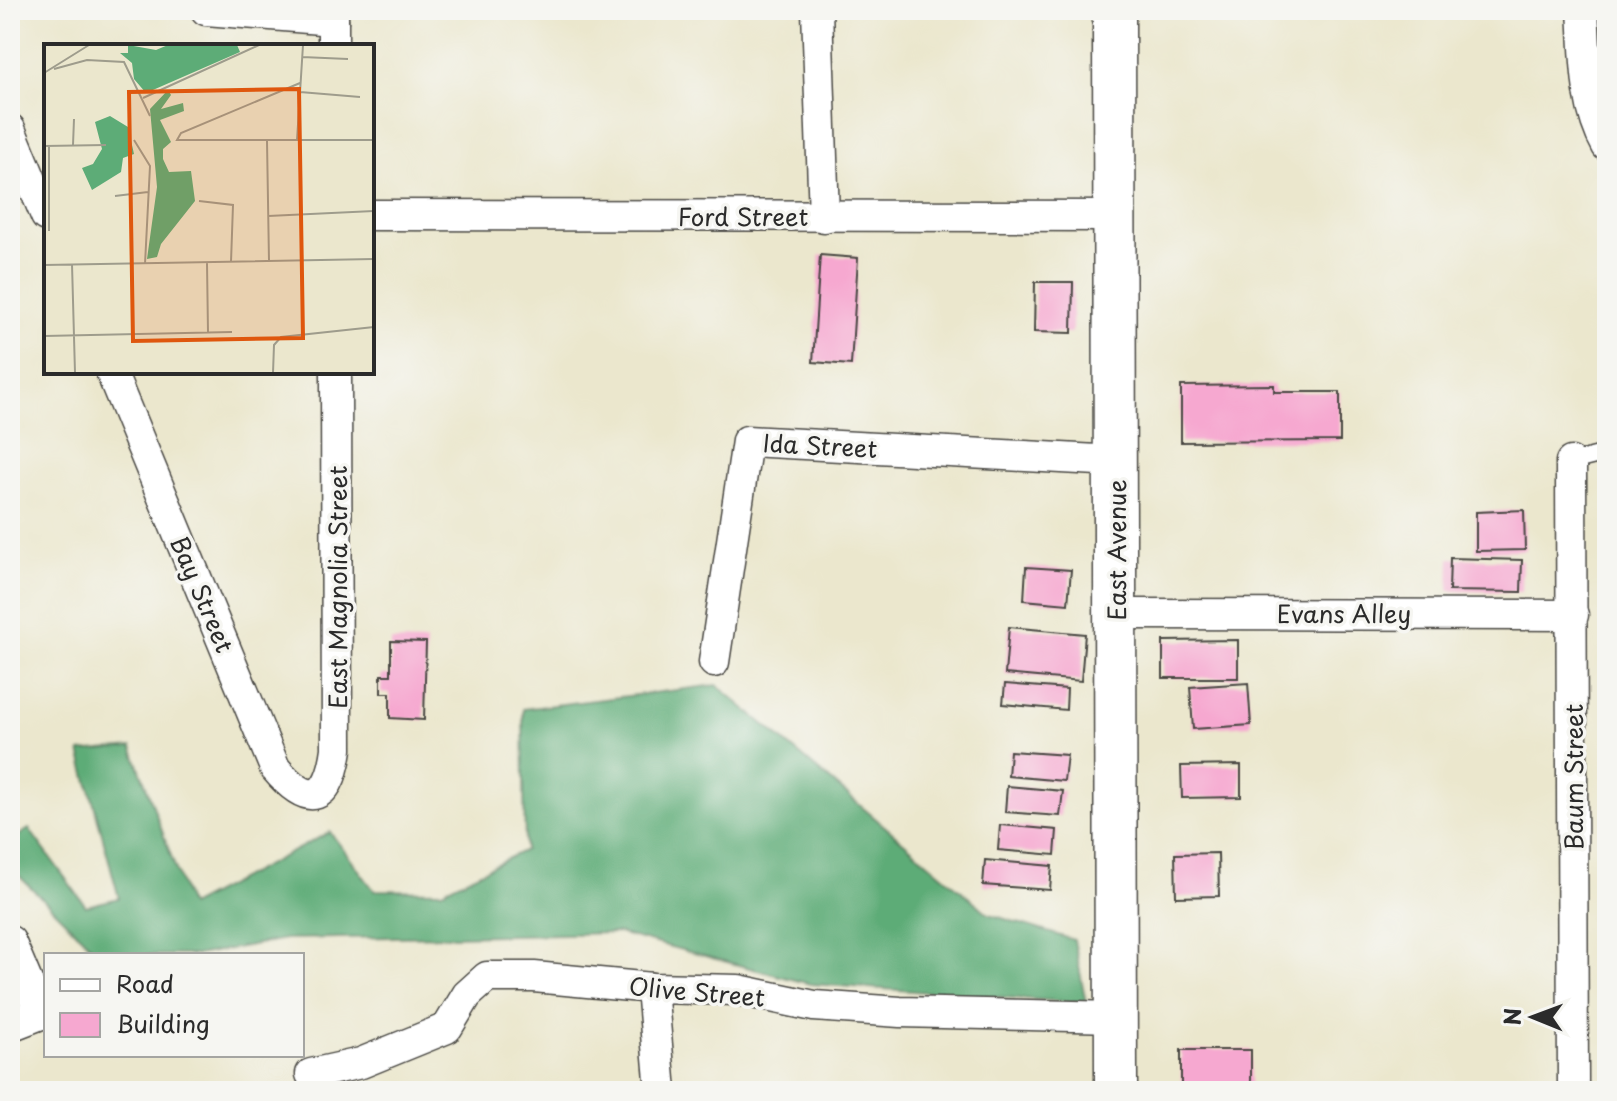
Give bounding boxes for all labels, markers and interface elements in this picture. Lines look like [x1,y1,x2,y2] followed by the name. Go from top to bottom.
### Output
[44,44,374,374] inset map
[678,198,808,234] street label: Ford Street
[762,424,878,466] street label: Ida Street
[319,465,355,709] street label: East Magnolia Street
[1098,480,1134,620] street label: East Avenue
[162,530,244,658] street label: Bay Street
[1277,595,1411,631] street label: Evans Alley
[1555,704,1591,850] street label: Baum Street
[44,953,304,1057] legend
[116,965,174,1001] text: Road
[628,967,767,1015] street label: Olive Street
[1493,977,1573,1057] north arrow
[116,1005,210,1041] text: Building
[1495,1008,1528,1026] text: N

